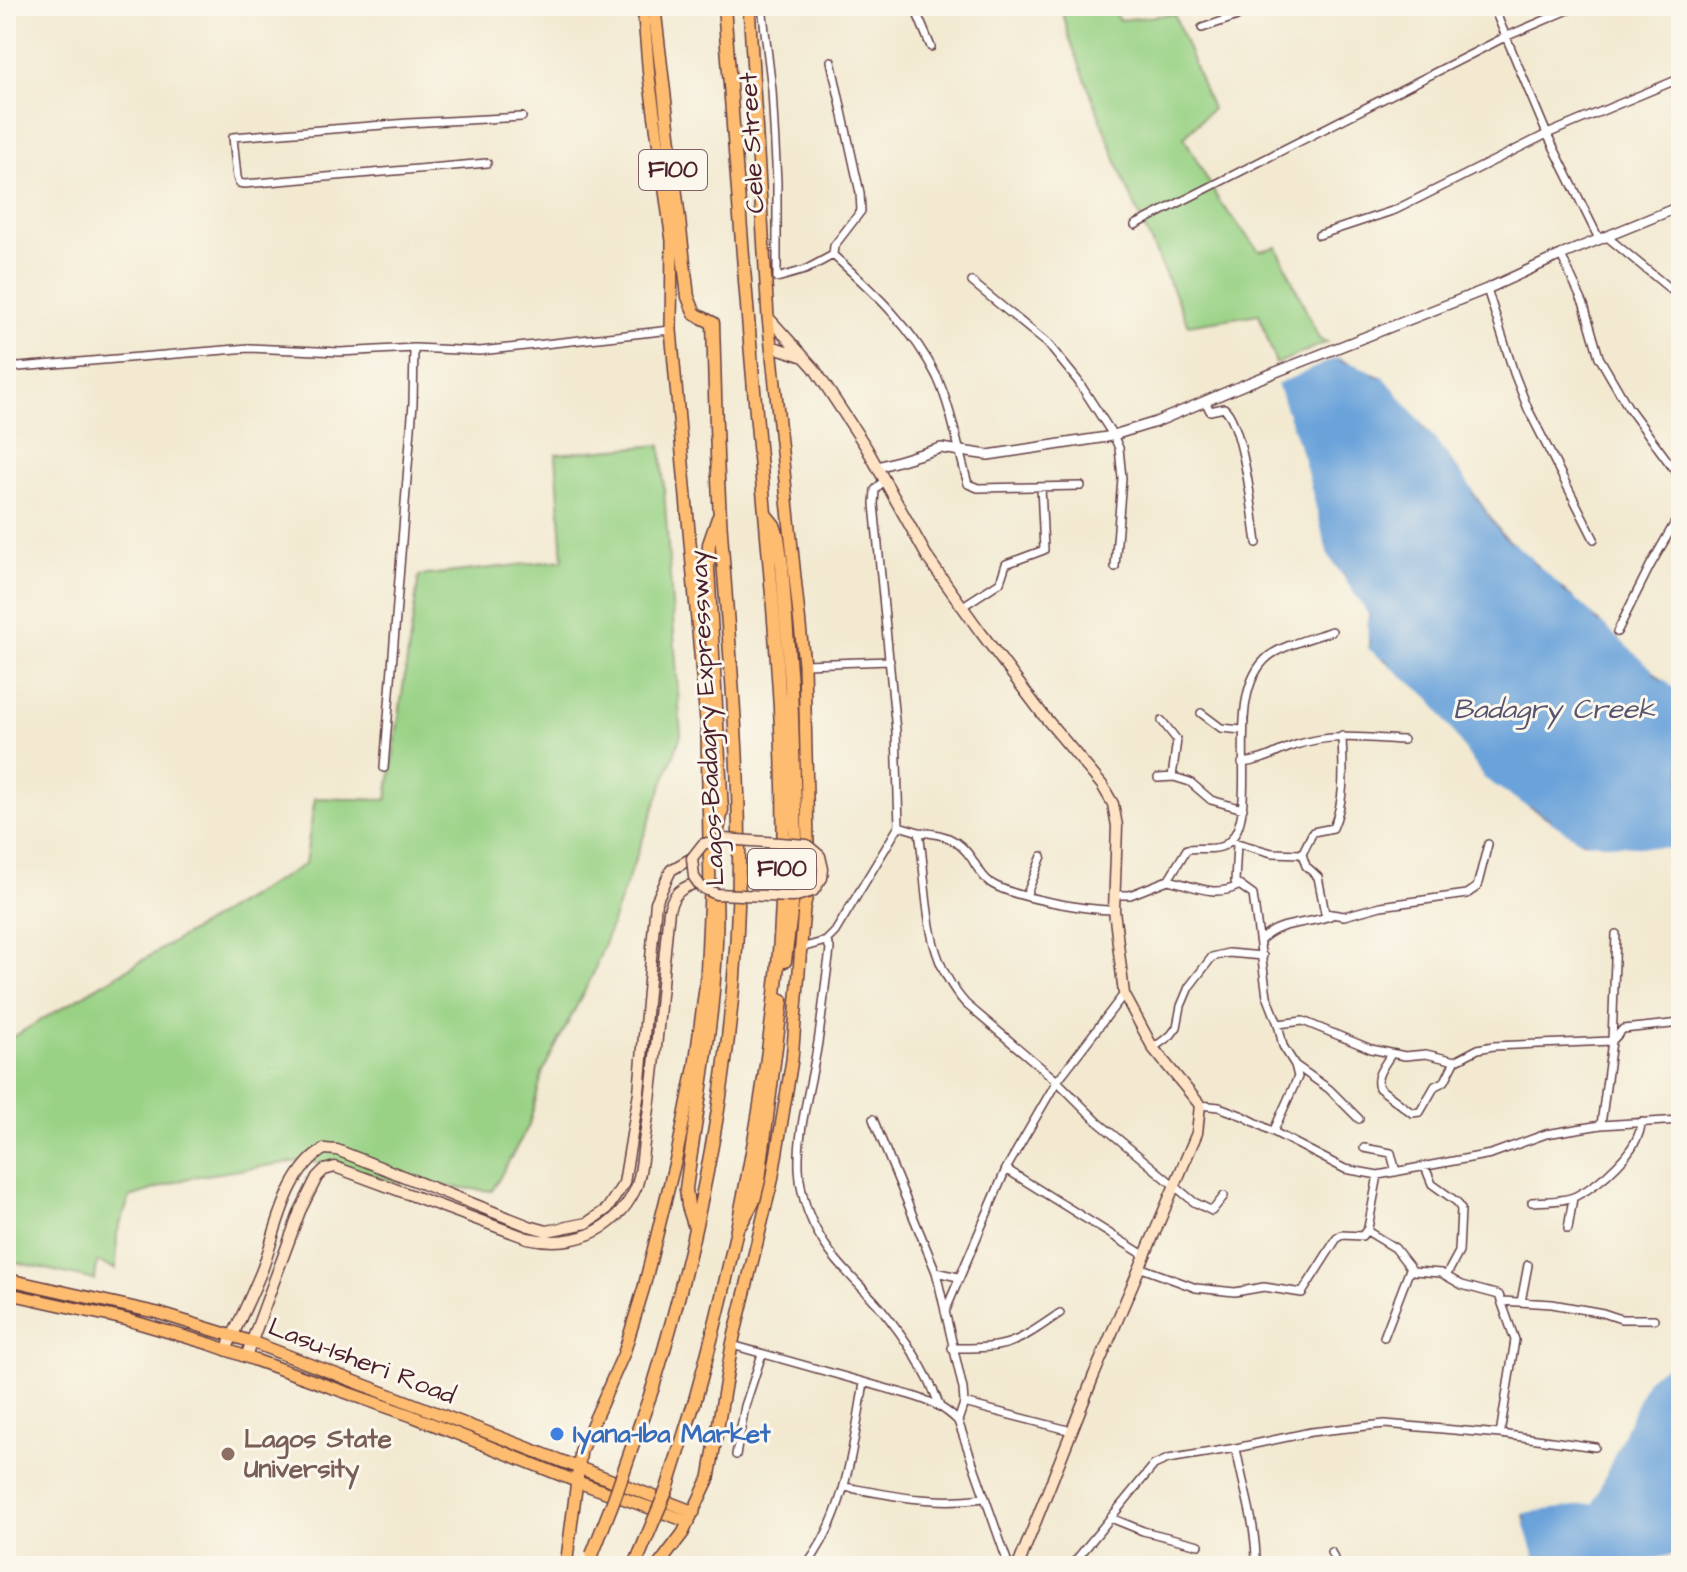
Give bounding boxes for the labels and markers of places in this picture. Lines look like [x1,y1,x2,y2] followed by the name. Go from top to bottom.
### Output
[573,1416,771,1455] place label: Iyana-Iba Market
[244,1421,392,1490] place label: Lagos State University
[548,1425,566,1443] marker: Iyana-Iba Market
[219,1445,237,1463] marker: Lagos State University

